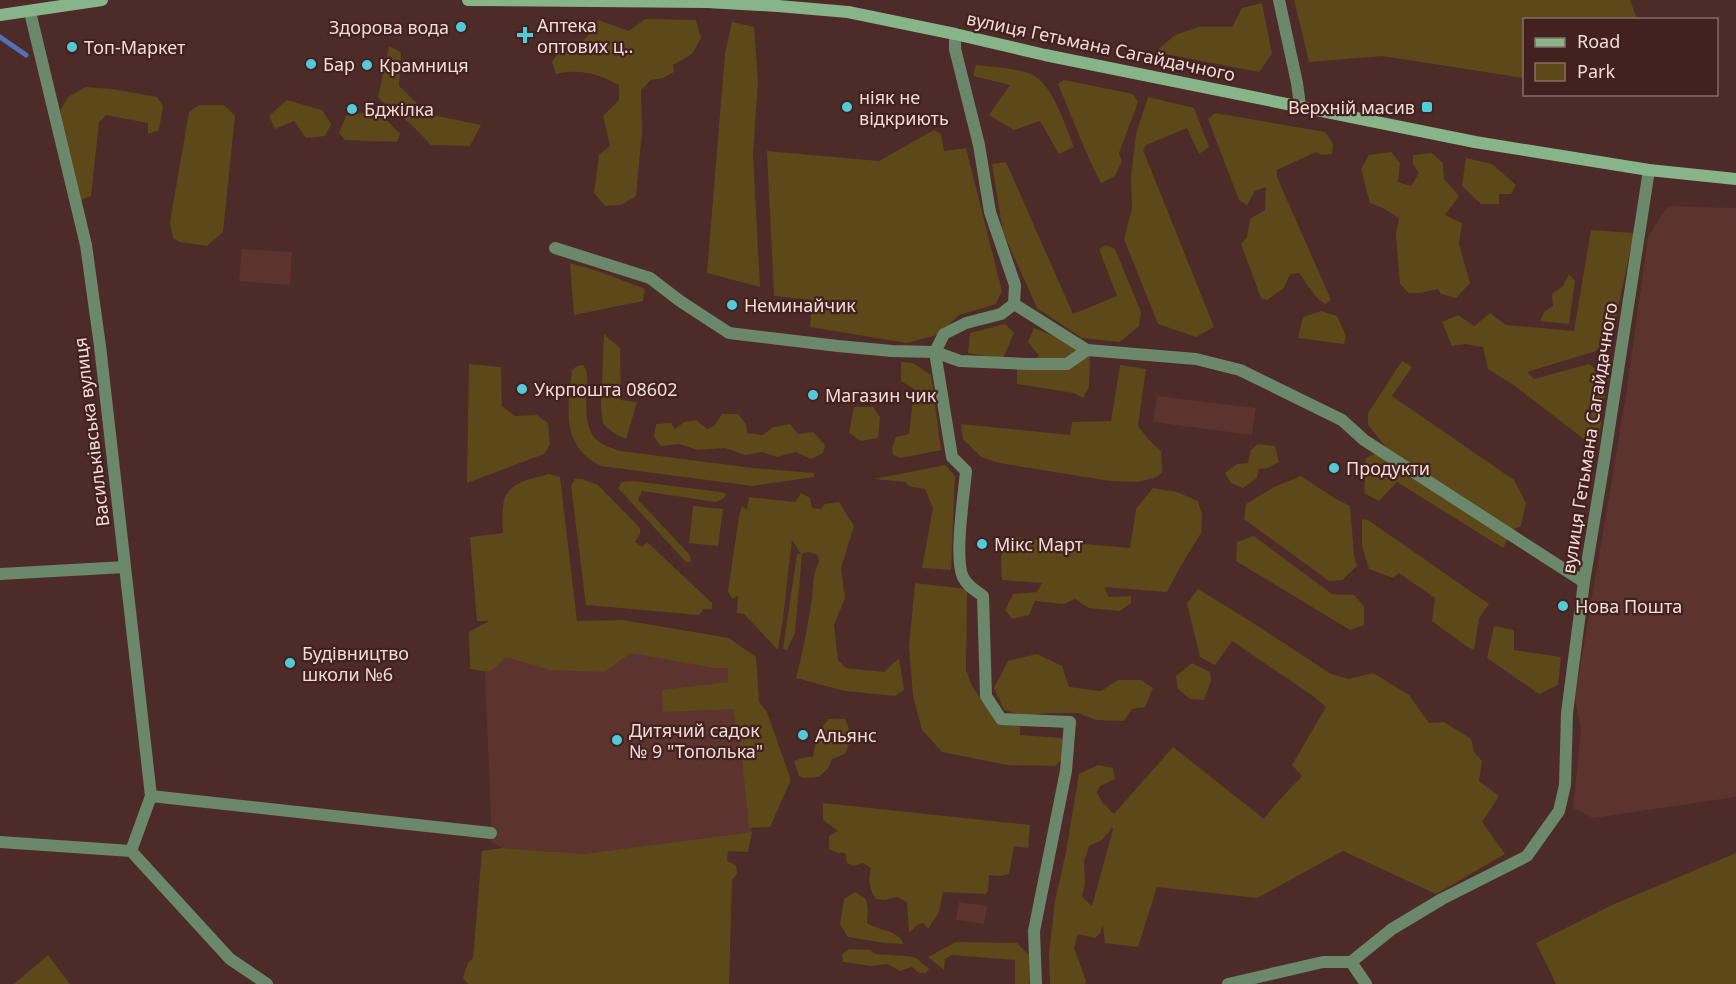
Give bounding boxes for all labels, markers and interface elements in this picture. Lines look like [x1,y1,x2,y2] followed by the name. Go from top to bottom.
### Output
[964,6,1238,86] street label: вулиця Гетьмана Сагайдачного
[537,13,633,58] place label: Аптека оптових ц‥
[329,15,449,39] place label: Здорова вода
[1523,18,1718,96] legend
[454,20,468,34] marker: Здорова вода
[518,28,532,42] marker: Аптека оптових ц‥
[1577,29,1620,53] text: Road
[84,35,186,59] place label: Топ-Маркет
[65,40,79,54] marker: Топ-Маркет
[323,52,355,76] place label: Бар
[379,53,469,77] place label: Крамниця
[304,57,318,71] marker: Бар
[360,58,374,72] marker: Крамниця
[1577,59,1615,83] text: Park
[859,85,949,130] place label: ніяк не відкриють
[1288,95,1415,119] place label: Верхній масив
[364,97,434,121] place label: Бджілка
[840,100,854,114] marker: ніяк не відкриють
[1420,100,1434,114] marker: Верхній масив
[345,102,359,116] marker: Бджілка
[744,293,856,317] place label: Неминайчик
[725,298,739,312] marker: Неминайчик
[1556,301,1622,575] street label: вулиця Гетьмана Сагайдачного
[67,336,115,528] street label: Васильківська вулиця
[534,377,678,401] place label: Укрпошта 08602
[515,382,529,396] marker: Укрпошта 08602
[825,383,937,407] place label: Магазин чик
[806,388,820,402] marker: Магазин чик
[1346,456,1430,480] place label: Продукти
[1327,461,1341,475] marker: Продукти
[994,532,1084,556] place label: Мікс Март
[975,537,989,551] marker: Мікс Март
[1575,594,1682,618] place label: Нова Пошта
[1556,599,1570,613] marker: Нова Пошта
[302,641,409,686] place label: Будівництво школи №6
[283,656,297,670] marker: Будівництво школи №6
[629,718,763,763] place label: Дитячий садок № 9 "Тополька"
[815,723,877,747] place label: Альянс
[796,728,810,742] marker: Альянс
[610,733,624,747] marker: Дитячий садок № 9 "Тополька"

